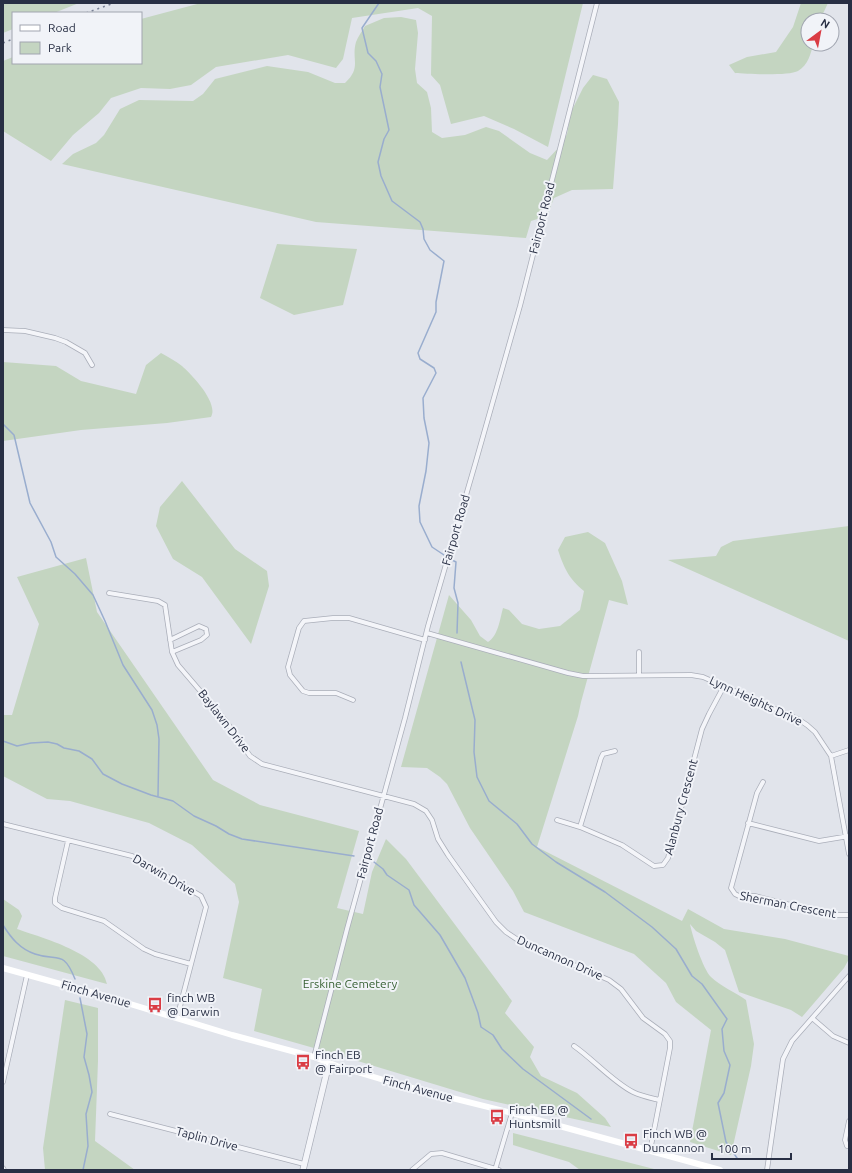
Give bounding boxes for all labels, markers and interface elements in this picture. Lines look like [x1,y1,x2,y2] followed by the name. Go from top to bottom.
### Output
[12,12,142,64] legend
[800,12,840,52] north arrow
[819,16,832,31] text: N
[48,21,76,34] text: Road
[48,41,72,54] text: Park
[526,181,557,255] street label: Fairport Road
[439,493,472,567] street label: Fairport Road
[708,673,805,728] street label: Lynn Heights Drive
[196,687,253,755] street label: Baylawn Drive
[661,757,700,856] street label: Alanbury Crescent
[354,806,385,880] street label: Fairport Road
[131,852,198,898] street label: Darwin Drive
[739,889,838,920] street label: Sherman Crescent
[515,933,605,982] street label: Duncannon Drive
[60,977,132,1010] street label: Finch Avenue
[303,977,397,990] park label: Erskine Cemetery
[167,991,220,1018] place label: finch WB @ Darwin
[146,996,164,1014] bus stop icon: finch WB @ Darwin
[315,1048,372,1075] place label: Finch EB @ Fairport
[294,1053,312,1071] bus stop icon: Finch EB @ Fairport
[382,1073,454,1104] street label: Finch Avenue
[509,1103,569,1130] place label: Finch EB @ Huntsmill
[488,1108,506,1126] bus stop icon: Finch EB @ Huntsmill
[175,1124,239,1153] street label: Taplin Drive
[643,1127,707,1154] place label: Finch WB @ Duncannon
[622,1132,640,1150] bus stop icon: Finch WB @ Duncannon
[712,1135,791,1161] scale bar
[718,1142,751,1155] text: 100 m

